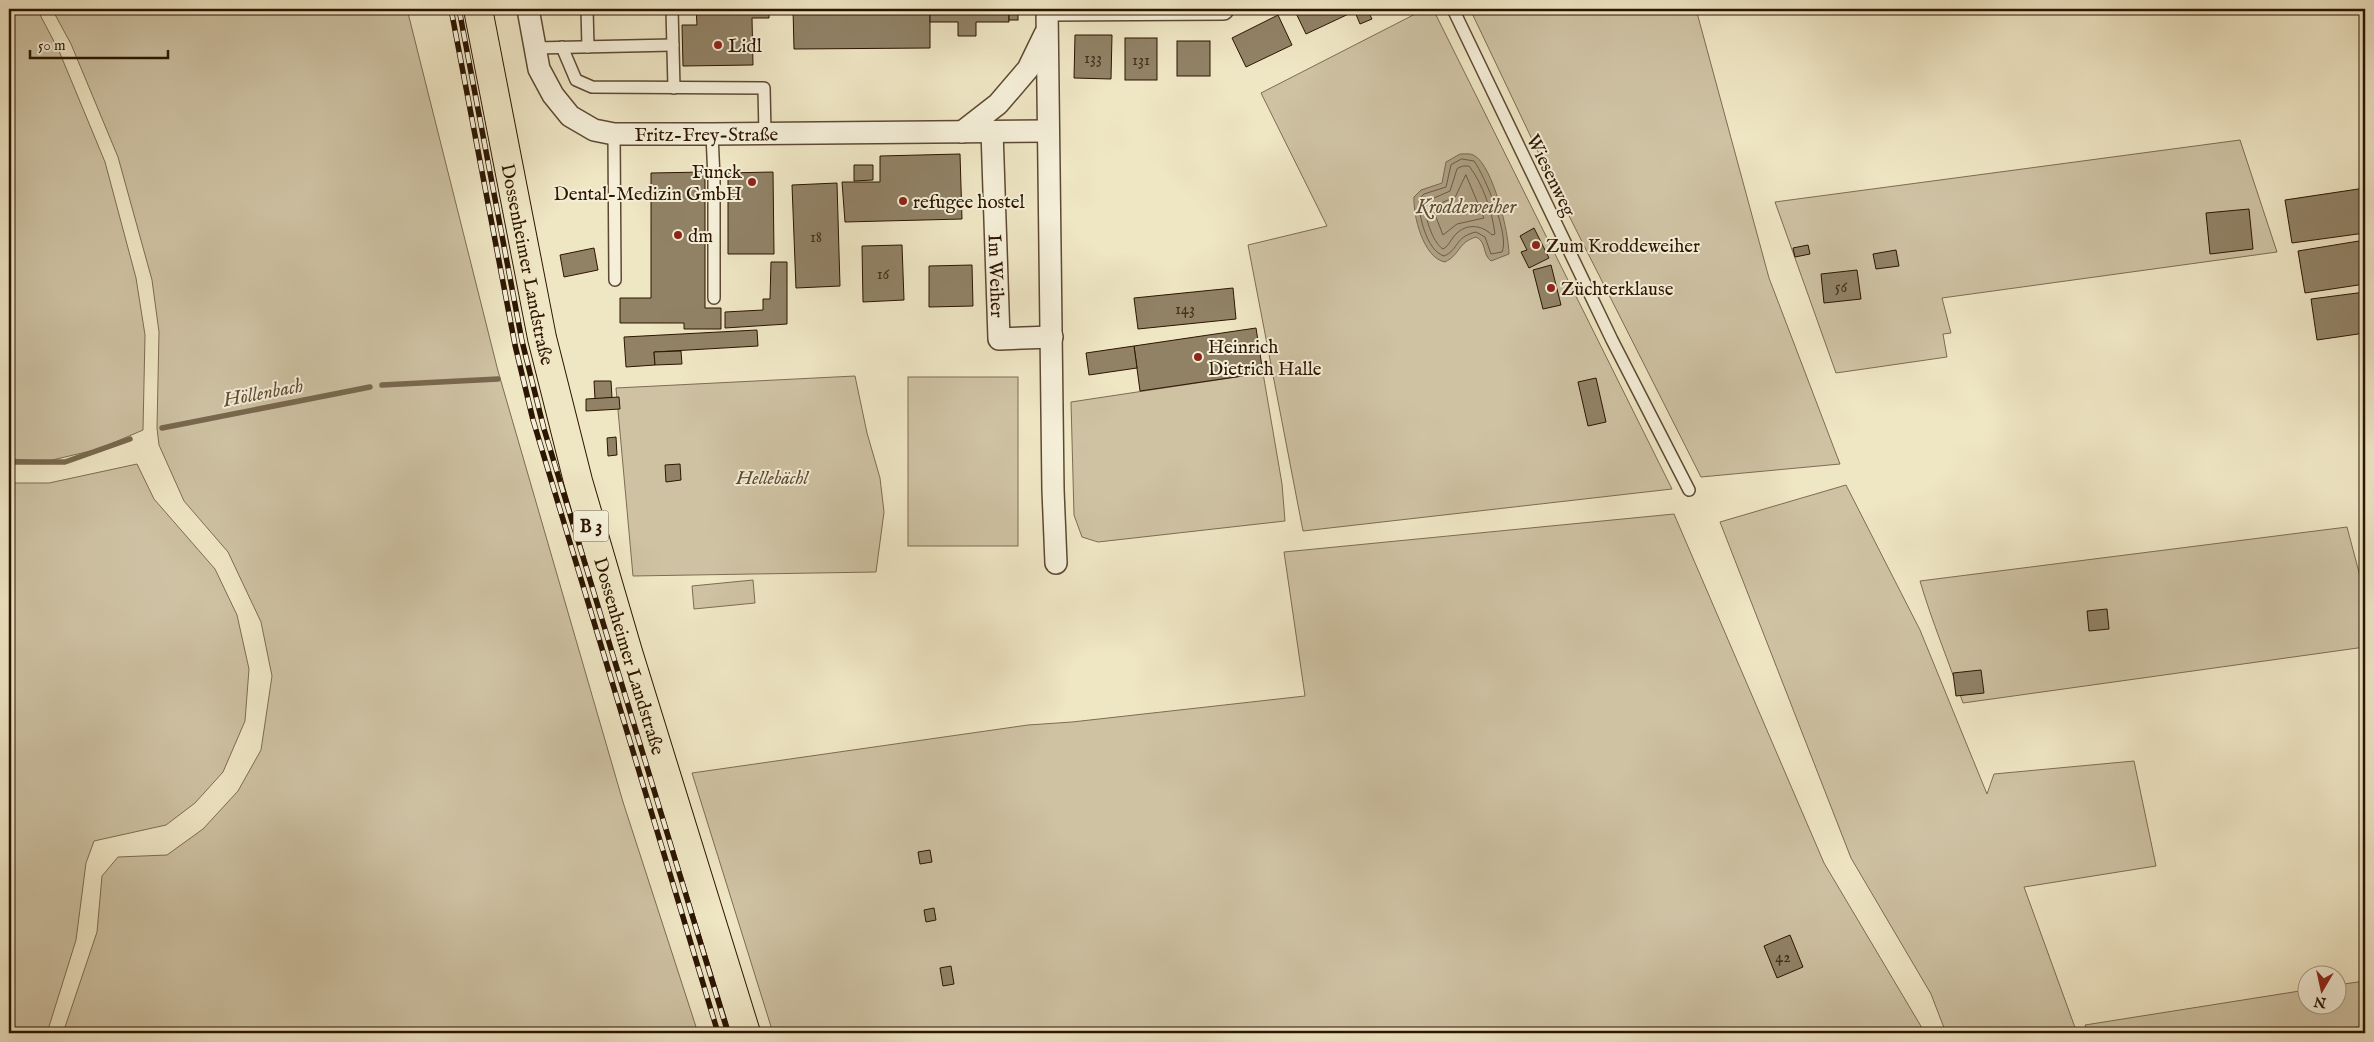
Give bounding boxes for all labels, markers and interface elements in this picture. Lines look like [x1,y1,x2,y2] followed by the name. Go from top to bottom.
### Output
[30,28,168,60] scale bar
[728,35,763,59] place label: Lidl
[38,36,66,55] text: 50 m
[712,39,724,51] marker: Lidl
[1084,49,1102,69] house number: 133
[1132,51,1150,71] house number: 131
[634,123,779,148] street label: Fritz-Frey-Straße
[1520,131,1581,222] street label: Wiesenweg
[554,161,743,207] place label: Funck Dental-Medizin GmbH
[494,162,558,368] street label: Dossenheimer Landstraße
[746,176,758,188] marker: Funck Dental-Medizin GmbH
[913,191,1026,215] place label: refugee hostel
[897,195,909,207] marker: refugee hostel
[1415,195,1517,220] water label: Kroddeweiher
[688,225,713,249] place label: dm
[810,228,822,248] house number: 18
[672,229,684,241] marker: dm
[981,234,1008,318] street label: Im Weiher
[1546,235,1700,259] place label: Zum Kroddeweiher
[1530,239,1542,251] marker: Zum Kroddeweiher
[877,265,890,285] house number: 16
[1561,278,1674,302] place label: Züchterklause
[1835,278,1848,298] house number: 56
[1545,282,1557,294] marker: Züchterklause
[1175,300,1195,320] house number: 143
[1208,336,1322,382] place label: Heinrich Dietrich Halle
[1192,351,1204,363] marker: Heinrich Dietrich Halle
[220,373,306,414] water label: Höllenbach
[735,467,809,491] park label: Hellebächl
[574,511,608,542] road number: B 3
[587,555,669,758] street label: Dossenheimer Landstraße
[1775,948,1791,968] house number: 42
[2296,964,2346,1014] north arrow
[2313,992,2329,1012] text: N

